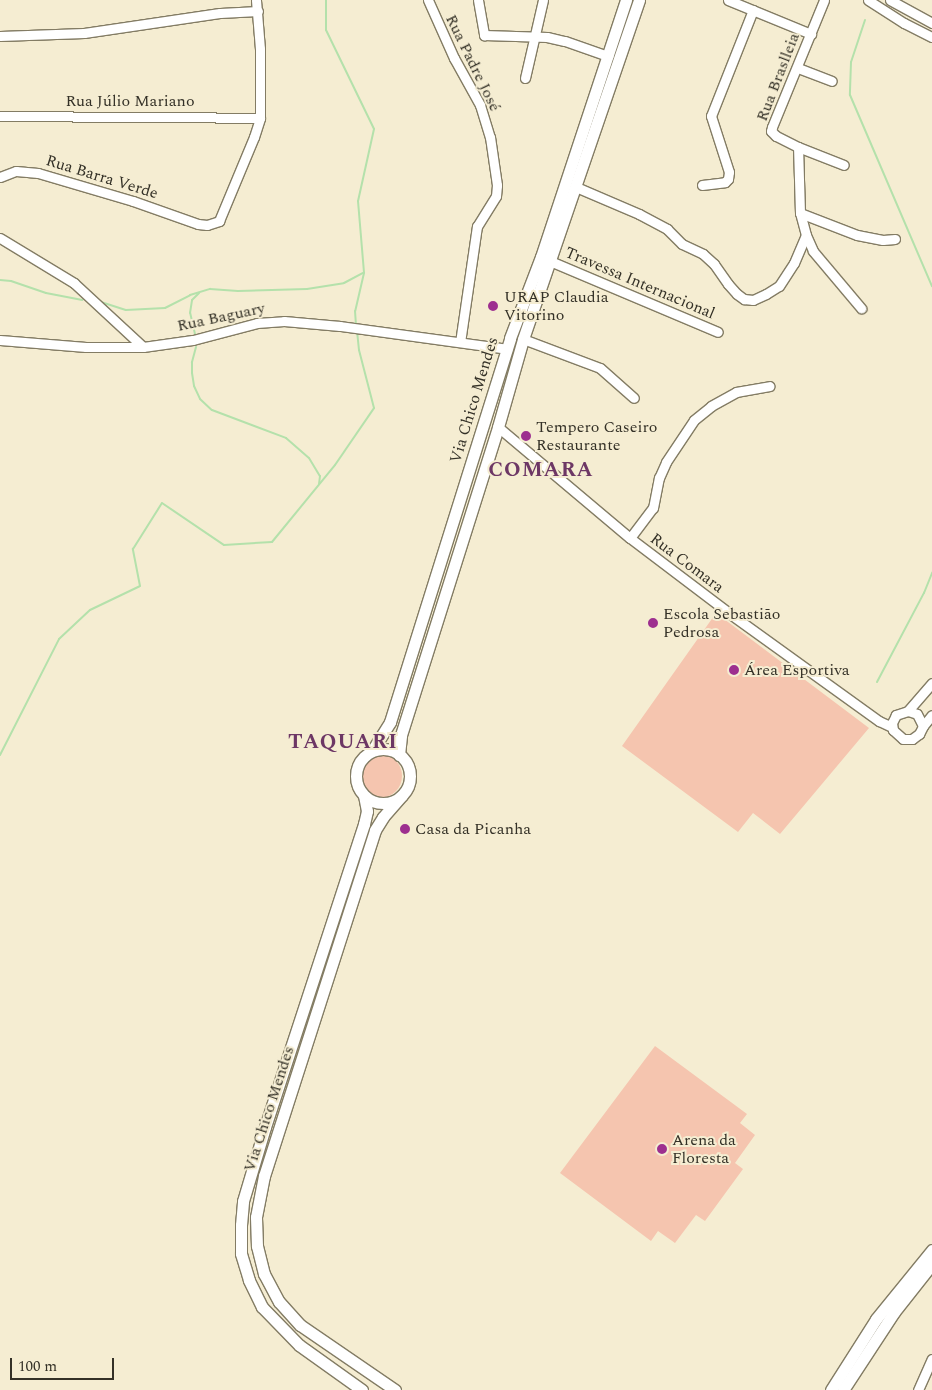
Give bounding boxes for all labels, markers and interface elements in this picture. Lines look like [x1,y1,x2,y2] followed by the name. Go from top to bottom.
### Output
[441,11,505,115] street label: Rua Padre José
[752,30,804,124] street label: Rua Braslleia
[65,91,195,111] street label: Rua Júlio Mariano
[44,151,160,203] street label: Rua Barra Verde
[562,243,718,323] street label: Travessa Internacional
[504,287,609,325] place label: URAP Claudia Vitorino
[175,298,267,336] street label: Rua Baguary
[486,299,500,313] marker: URAP Claudia Vitorino
[446,335,502,465] street label: Via Chico Mendes
[536,417,657,455] place label: Tempero Caseiro Restaurante
[520,430,532,442] marker: Tempero Caseiro Restaurante
[487,457,595,483] district label: COMARA
[646,529,728,597] street label: Rua Comara
[663,604,780,642] place label: Escola Sebastião Pedrosa
[647,617,659,629] marker: Escola Sebastião Pedrosa
[744,660,850,680] place label: Área Esportiva
[728,664,740,676] marker: Área Esportiva
[287,729,399,755] district label: TAQUARI
[415,819,531,839] place label: Casa da Picanha
[399,823,411,835] marker: Casa da Picanha
[240,1044,298,1174] street label: Via Chico Mendes
[672,1130,736,1168] place label: Arena da Floresta
[656,1143,668,1155] marker: Arena da Floresta
[12,1348,116,1380] scale bar
[18,1355,57,1378] text: 100 m

